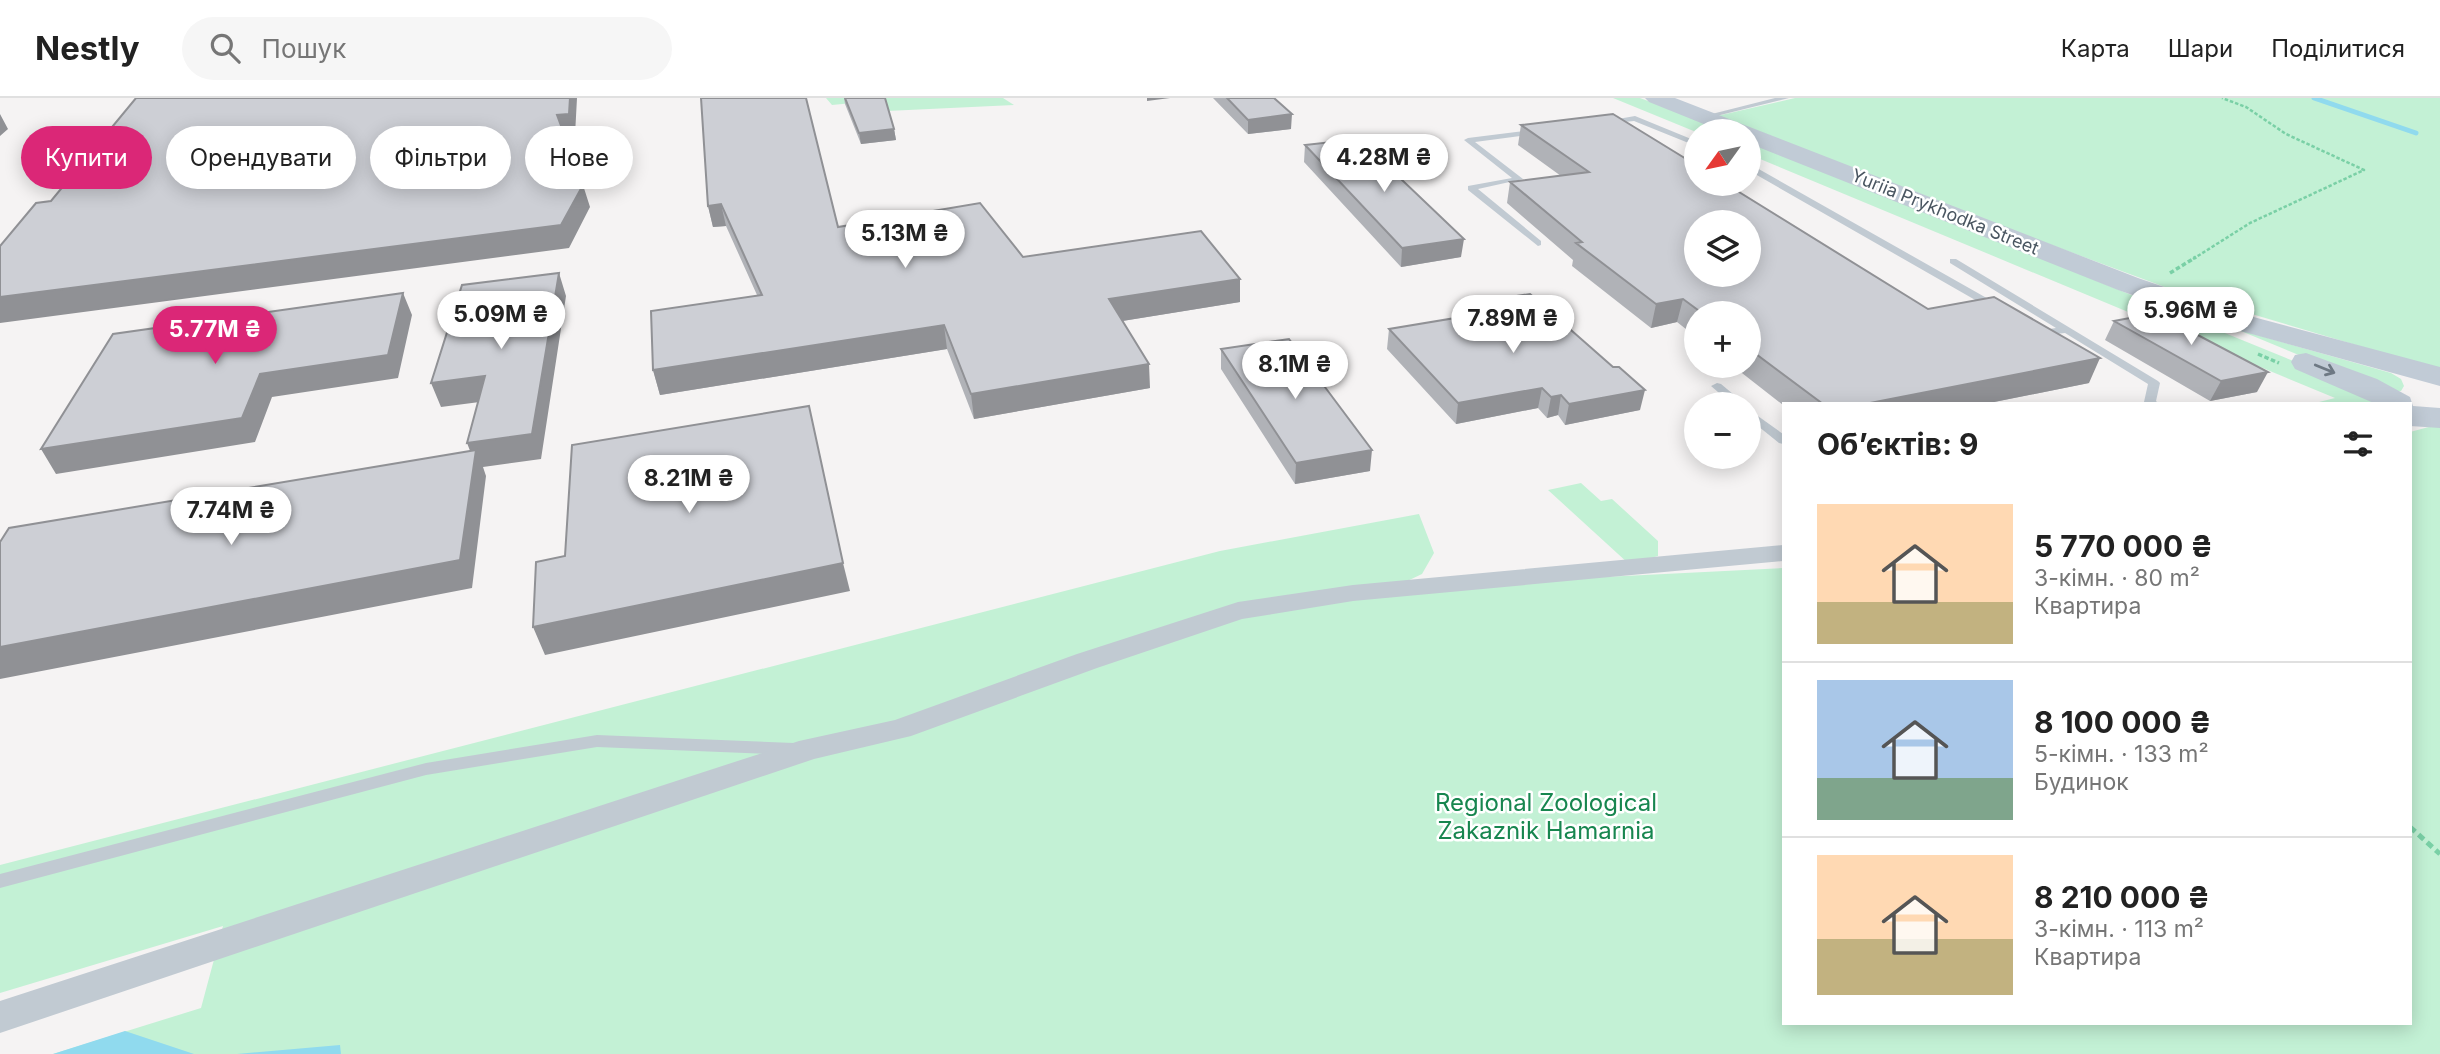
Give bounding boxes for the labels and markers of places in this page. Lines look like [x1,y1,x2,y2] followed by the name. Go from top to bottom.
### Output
[1319,134,1449,194] pin: 4.28M ₴
[840,211,970,270] pin: 5.13M ₴
[2126,288,2256,347] pin: 5.96M ₴
[436,292,566,351] pin: 5.09M ₴
[1448,296,1578,355] pin: 7.89M ₴
[150,306,280,366] pin: 5.77M ₴
[1238,342,1352,401] pin: 8.1M ₴
[624,456,754,515] pin: 8.21M ₴
[166,488,296,547] pin: 7.74M ₴

